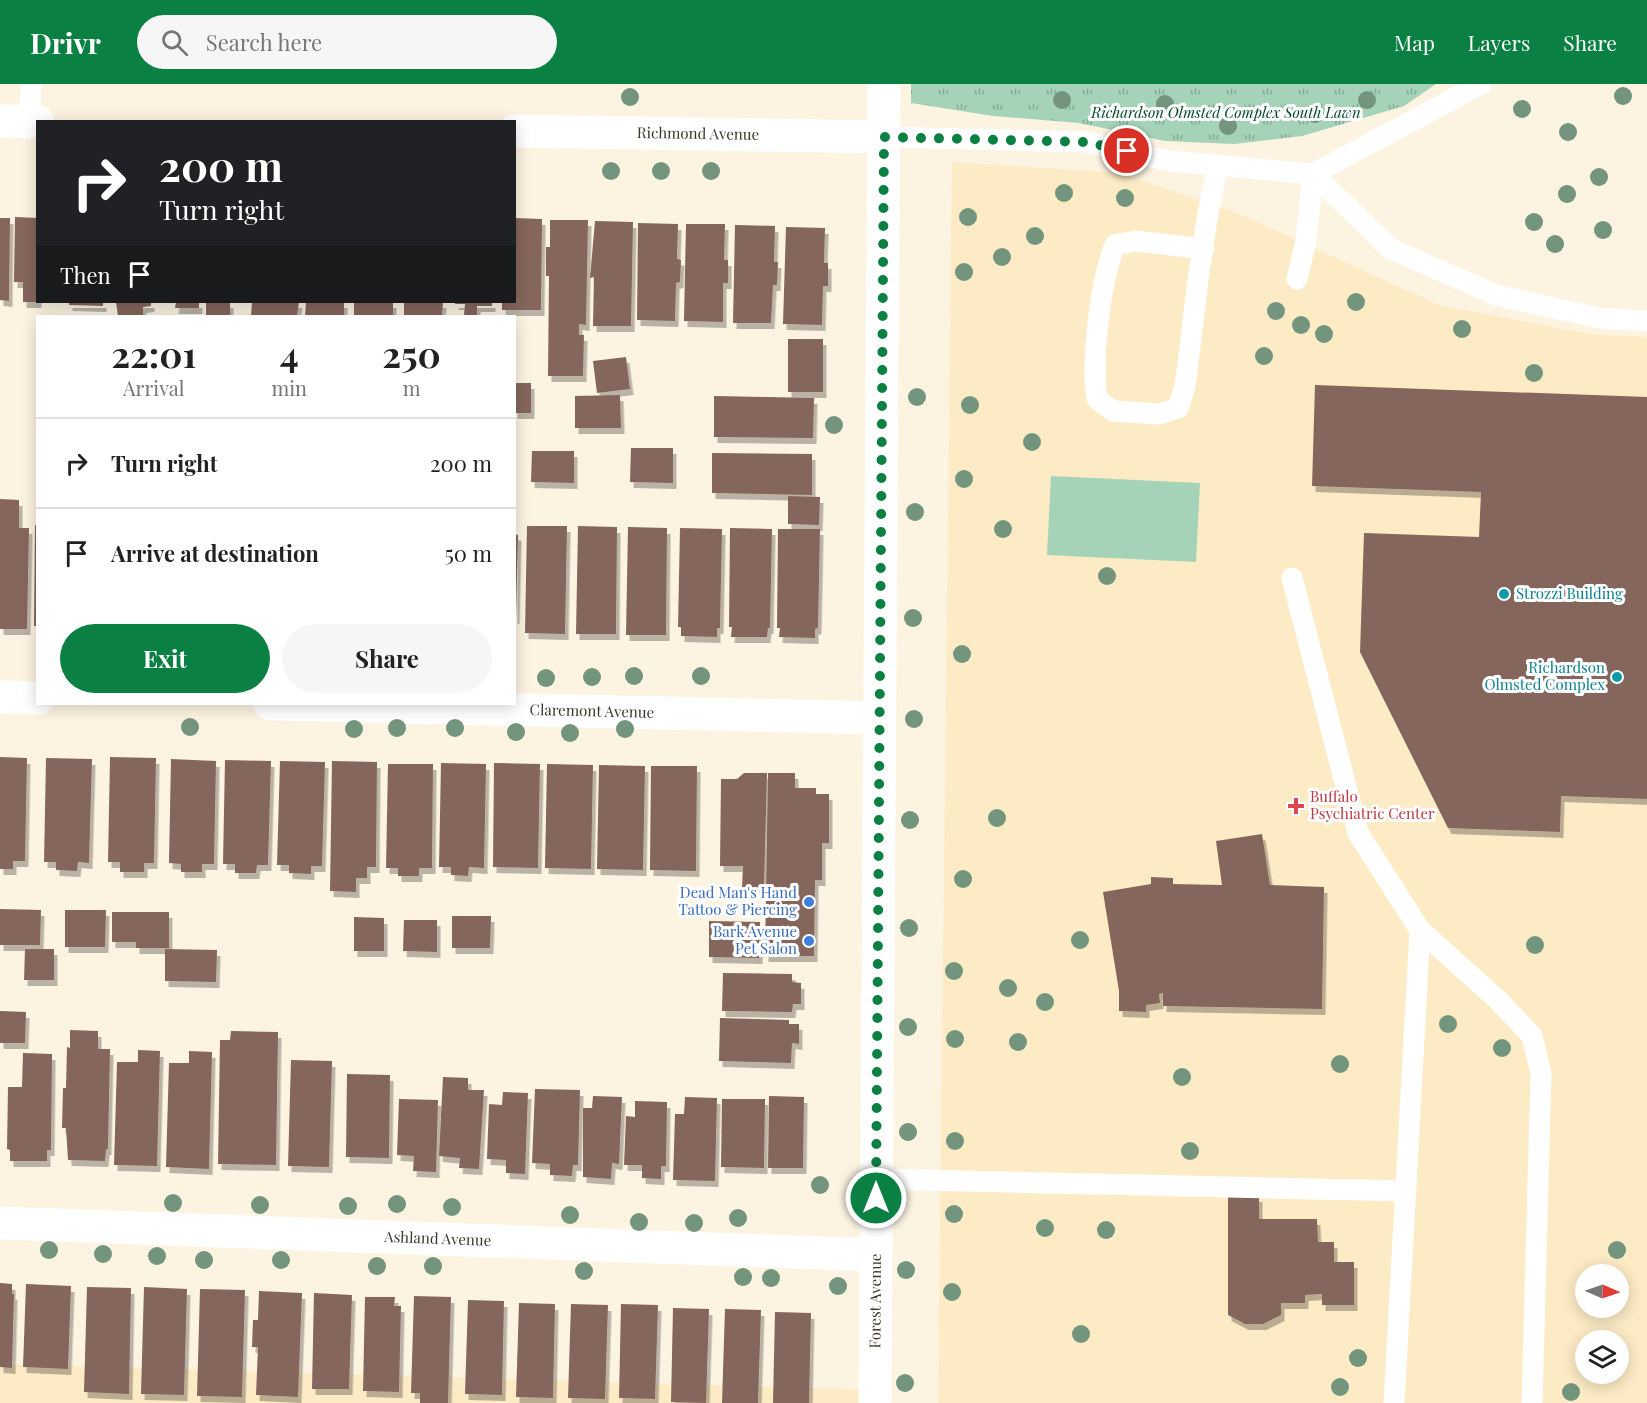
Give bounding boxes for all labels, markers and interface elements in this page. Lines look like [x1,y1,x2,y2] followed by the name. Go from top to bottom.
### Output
[137,15,557,69] search box
[30,24,101,61] text: Drivr
[158,26,191,59] icon: search
[206,27,322,57] text: Search here
[1394,28,1435,56] text: Map
[1468,28,1530,56] text: Layers
[1563,28,1617,56] text: Share
[1090,102,1361,122] park label: Richardson Olmsted Complex South Lawn
[637,122,759,144] street label: Richmond Avenue
[1101,125,1152,176] pin
[1110,134,1143,167] icon: arrive
[159,137,283,193] text: 200 m
[60,144,138,222] icon: right
[159,191,284,227] text: Turn right
[123,258,156,291] icon: arrive
[60,260,111,290] text: Then
[111,329,196,377] text: 22:01
[280,329,299,377] text: 4
[382,329,441,377] text: 250
[123,374,185,401] text: Arrival
[271,374,307,401] text: min
[403,374,420,401] text: m
[60,447,93,480] icon: right
[111,448,217,478] text: Turn right
[430,448,492,478] text: 200 m
[60,537,93,570] icon: arrive
[111,538,319,568] text: Arrive at destination
[445,538,492,568] text: 50 m
[1516,583,1623,603] place label: Strozzi Building
[1497,587,1511,601] marker: Strozzi Building
[60,624,270,693] button: Exit
[282,624,492,693] button: Share
[1484,657,1605,694] place label: Richardson Olmsted Complex
[1610,670,1624,684] marker: Richardson Olmsted Complex
[529,699,654,722] street label: Claremont Avenue
[1310,786,1435,823] place label: Buffalo Psychiatric Center
[1287,797,1305,815] marker: Buffalo Psychiatric Center
[678,882,797,919] place label: Dead Man's Hand Tattoo & Piercing
[802,895,816,909] marker: Dead Man's Hand Tattoo & Piercing
[713,921,797,958] place label: Bark Avenue Pet Salon
[802,934,816,948] marker: Bark Avenue Pet Salon
[844,1166,908,1230] position arrow
[383,1226,492,1250] street label: Ashland Avenue
[864,1253,885,1349] street label: Forest Avenue
[1575,1264,1629,1318] north arrow
[1575,1264,1629,1384] map controls
[1575,1330,1629,1384] button: layers

